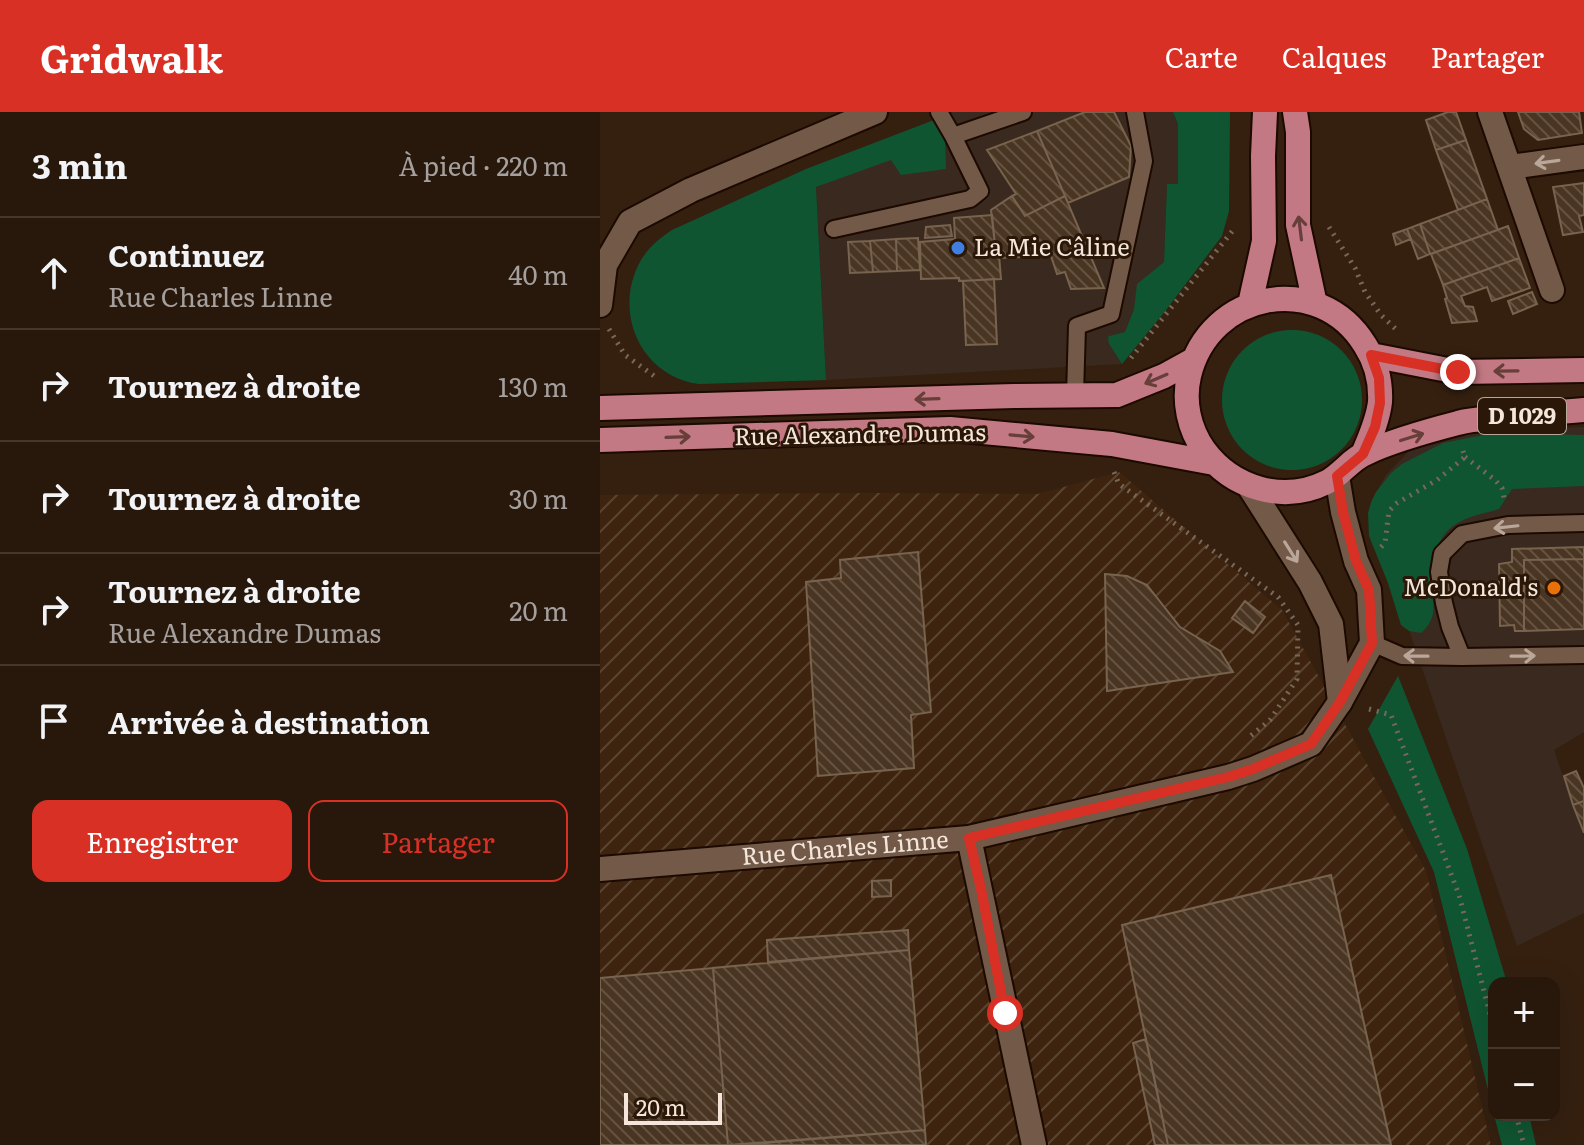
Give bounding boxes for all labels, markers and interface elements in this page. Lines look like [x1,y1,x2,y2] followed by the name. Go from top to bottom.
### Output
[40,28,223,85] text: Gridwalk
[1165,35,1238,77] text: Carte
[1282,35,1386,77] text: Calques
[1430,35,1544,77] text: Partager
[32,139,128,189] text: 3 min
[399,145,568,184] text: À pied · 220 m
[1534,154,1561,169] one-way arrow
[1292,215,1307,241] one-way arrow
[974,228,1130,263] place label: La Mie Câline
[108,232,265,276] text: Continuez
[949,239,967,257] marker: La Mie Câline
[32,251,76,295] icon: ahead
[508,254,568,293] text: 40 m
[108,276,333,315] text: Rue Charles Linne
[1440,354,1476,390] route end
[32,363,76,407] icon: right
[108,363,361,407] text: Tournez à droite
[1493,364,1520,379] one-way arrow
[498,366,568,405] text: 130 m
[1144,373,1169,388] one-way arrow
[914,391,941,406] one-way arrow
[1478,398,1566,434] road number: D 1029
[734,413,986,452] street label: Rue Alexandre Dumas
[1008,428,1034,443] one-way arrow
[1398,429,1424,444] one-way arrow
[664,430,691,445] one-way arrow
[32,475,76,519] icon: right
[108,475,361,519] text: Tournez à droite
[508,478,568,517] text: 30 m
[1493,519,1520,534] one-way arrow
[1283,540,1299,563] one-way arrow
[108,568,361,612] text: Tournez à droite
[1403,568,1538,603] place label: McDonald's
[1545,579,1563,597] marker: McDonald's
[32,587,76,631] icon: right
[509,590,568,629] text: 20 m
[108,612,381,651] text: Rue Alexandre Dumas
[1403,648,1430,664] one-way arrow
[1509,648,1536,664] one-way arrow
[32,699,76,743] icon: arrive
[108,699,430,743] text: Arrivée à destination
[32,800,292,882] button: Enregistrer
[308,800,568,882] button: Partager
[740,820,950,872] street label: Rue Charles Linne
[1488,977,1560,1121] map controls
[1488,977,1560,1049] button: +
[987,995,1023,1031] route start
[1488,1049,1560,1121] button: −
[624,1089,722,1125] scale bar
[636,1090,686,1123] text: 20 m

